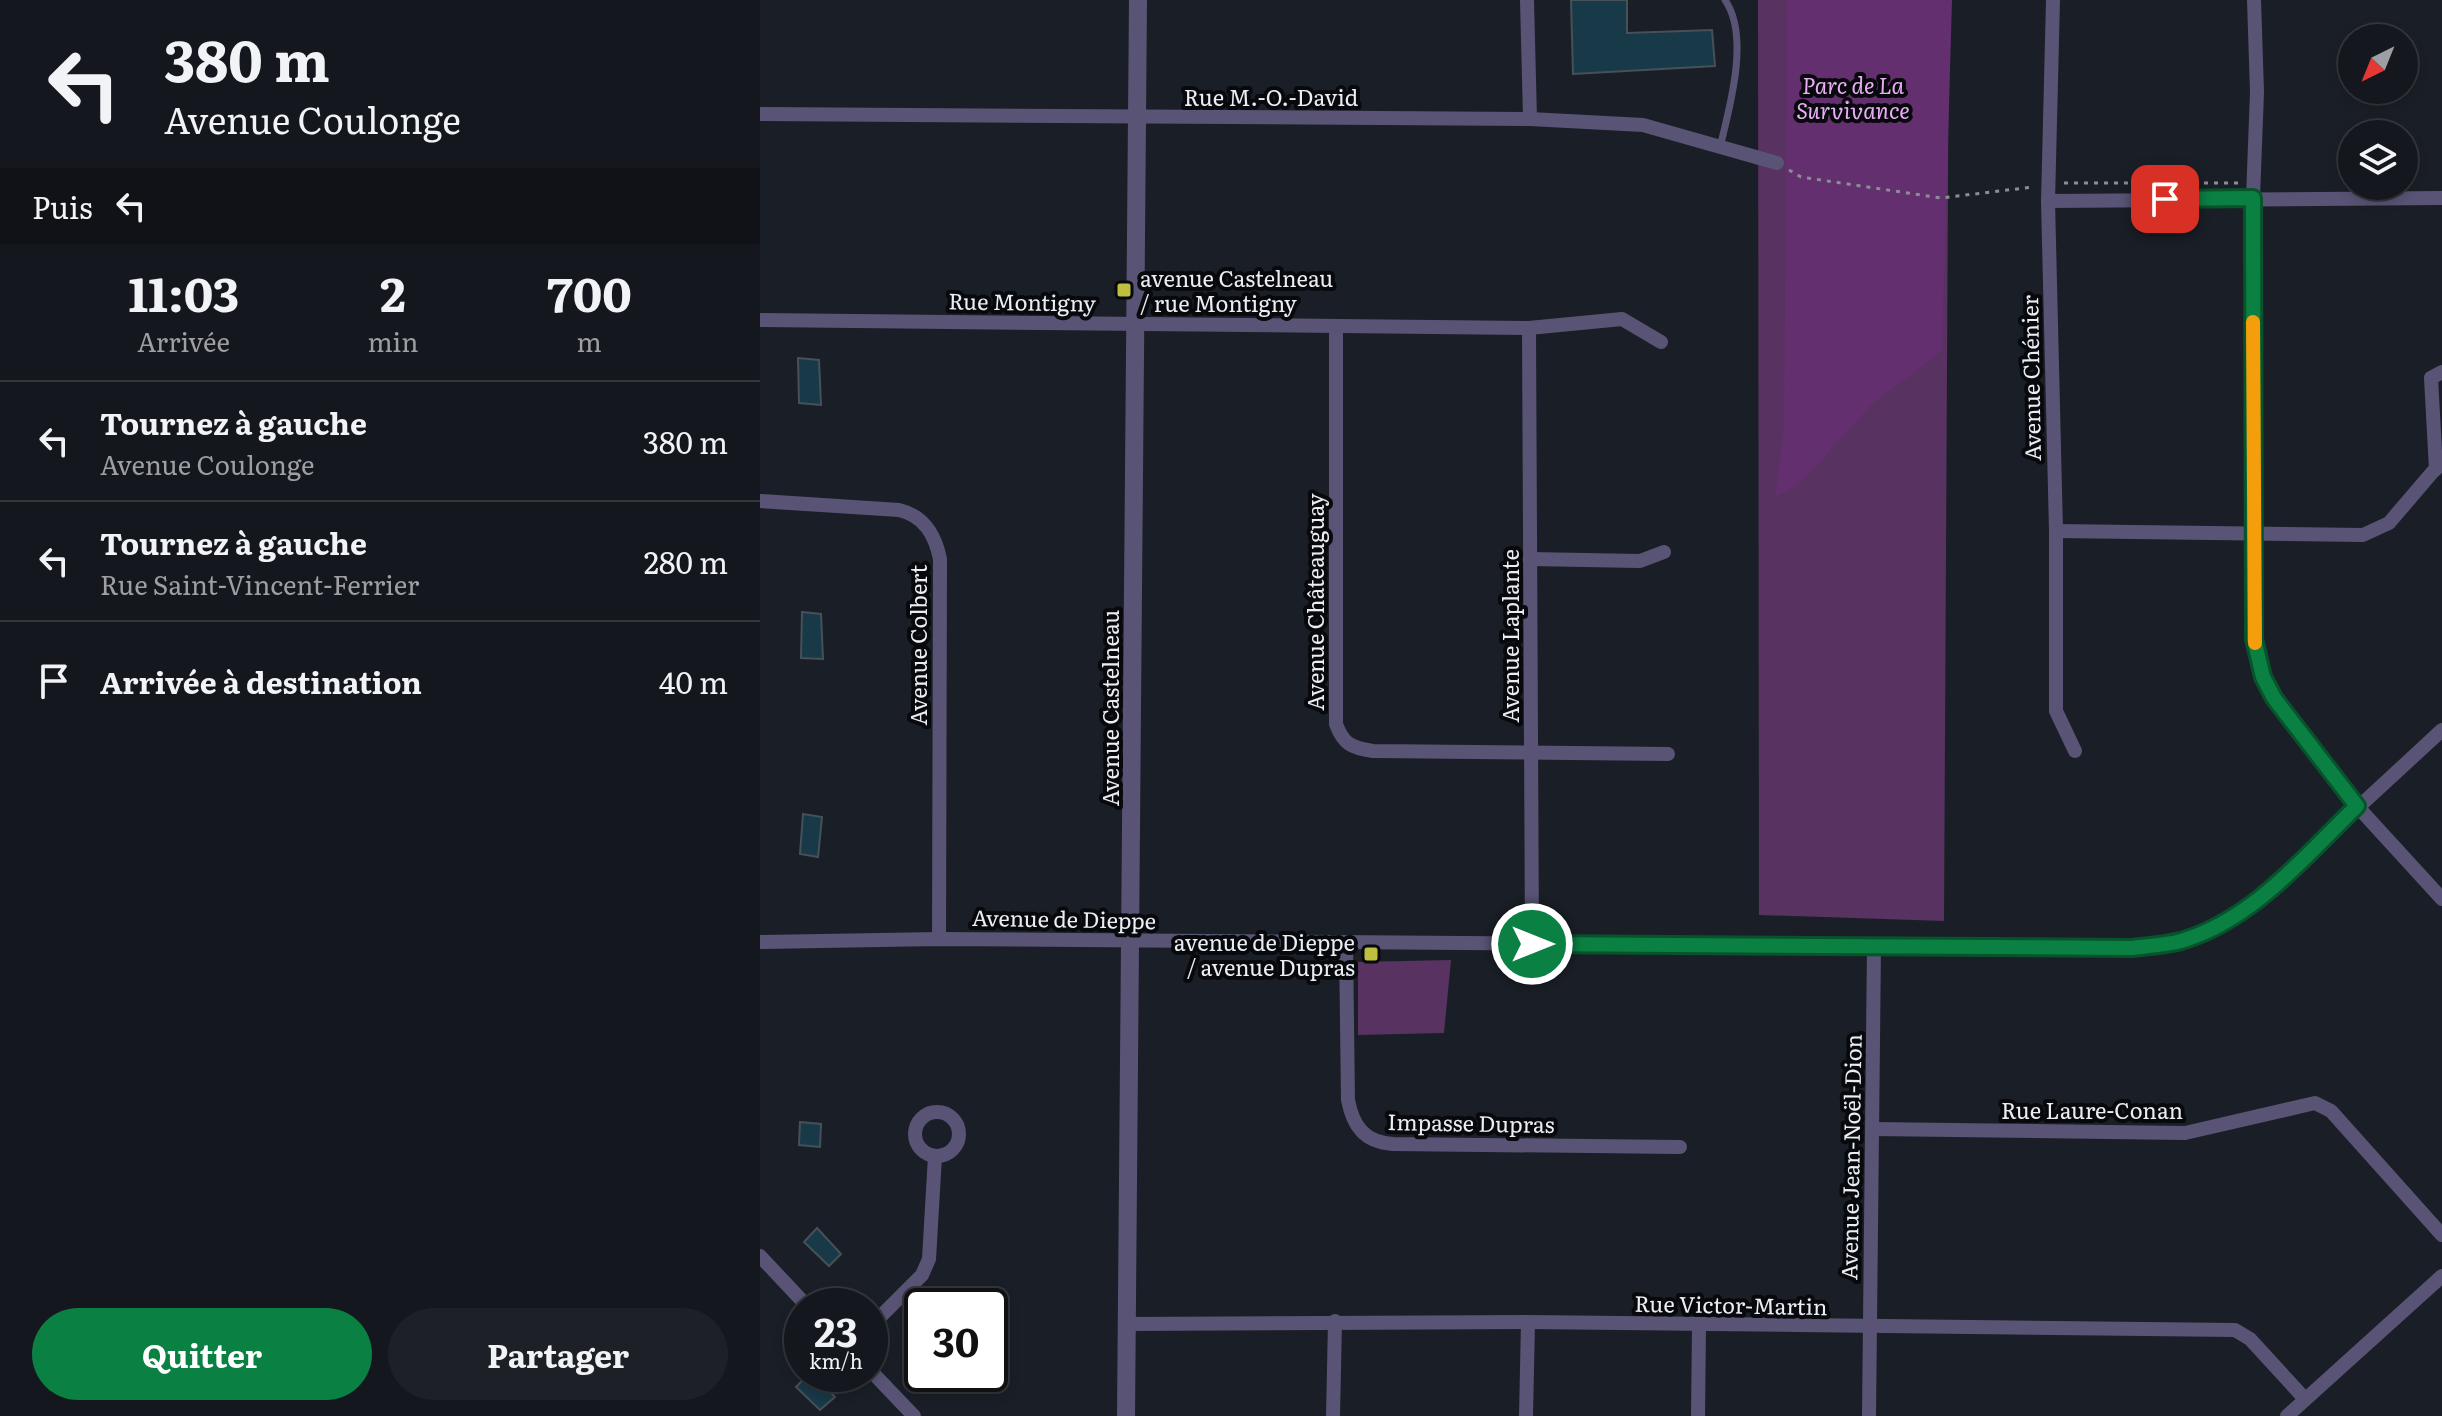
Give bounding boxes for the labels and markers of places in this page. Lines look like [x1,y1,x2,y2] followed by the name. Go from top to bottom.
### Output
[2131,165,2199,233] pin
[1140,261,1333,319] place label: avenue Castelneau / rue Montigny
[1115,281,1133,299] marker: avenue Castelneau / rue Montigny
[1174,925,1355,983] place label: avenue de Dieppe / avenue Dupras
[1362,945,1380,963] marker: avenue de Dieppe / avenue Dupras

